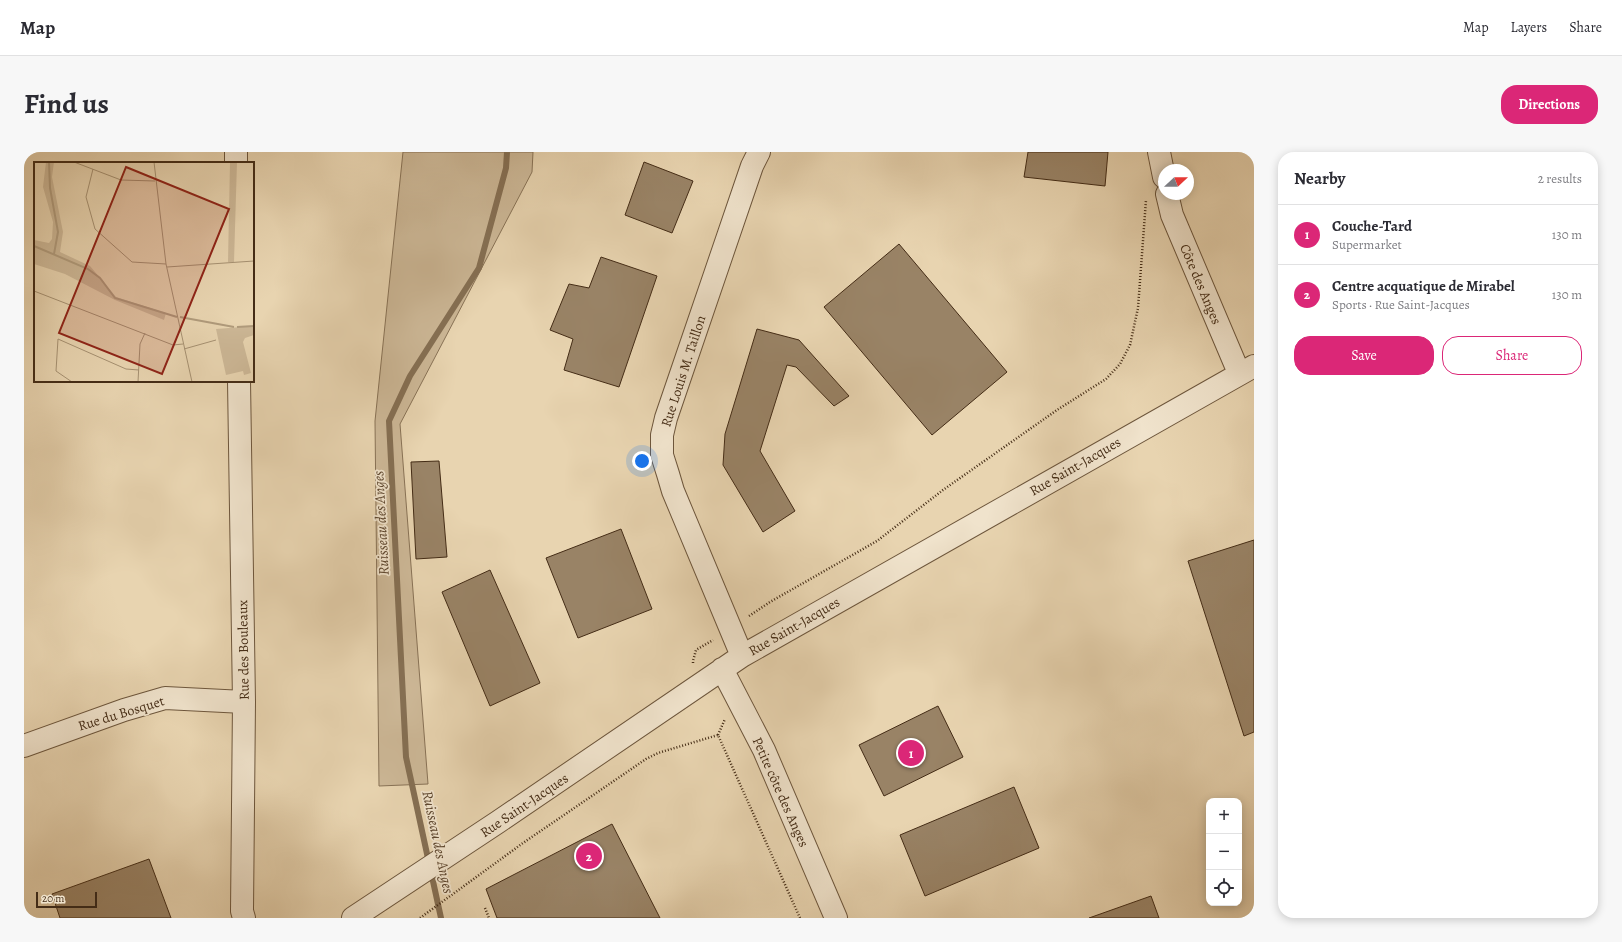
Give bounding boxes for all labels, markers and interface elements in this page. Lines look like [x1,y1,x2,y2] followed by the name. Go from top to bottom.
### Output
[20,15,55,41] text: Map
[1463,18,1489,37] text: Map
[1511,18,1547,37] text: Layers
[1569,18,1602,37] text: Share
[24,85,109,123] text: Find us
[1501,85,1598,124] button: Directions
[34,162,254,382] inset map
[1158,164,1194,200] north arrow
[1294,167,1345,190] text: Nearby
[1538,170,1582,187] text: 2 results
[1332,216,1412,236] text: Couche-Tard
[1305,226,1309,243] text: 1
[1552,226,1582,243] text: 130 m
[1332,236,1402,253] text: Supermarket
[1175,241,1226,327] street label: Côte des Anges
[1332,276,1515,296] text: Centre acquatique de Mirabel
[1304,286,1310,303] text: 2
[1552,286,1582,303] text: 130 m
[1332,296,1470,313] text: Sports · Rue Saint-Jacques
[656,313,711,429] street label: Rue Louis M. Taillon
[1294,336,1434,375] button: Save
[1442,336,1582,375] button: Share
[1026,433,1124,500] street label: Rue Saint-Jacques
[632,451,652,471] your location
[368,470,394,576] water label: Ruisseau des Anges
[745,593,843,660] street label: Rue Saint-Jacques
[233,599,254,700] street label: Rue des Bouleaux
[76,691,167,736] street label: Rue du Bosquet
[748,734,813,850] street label: Petite côte des Anges
[898,738,924,768] pin: 1
[476,769,572,842] street label: Rue Saint-Jacques
[417,789,459,895] water label: Ruisseau des Anges
[1206,798,1242,906] map controls
[1206,798,1242,834] button: +
[1206,834,1242,870] button: −
[576,841,602,871] pin: 2
[1206,870,1242,906] button: locate
[36,890,97,909] scale bar
[42,891,64,906] text: 20 m

